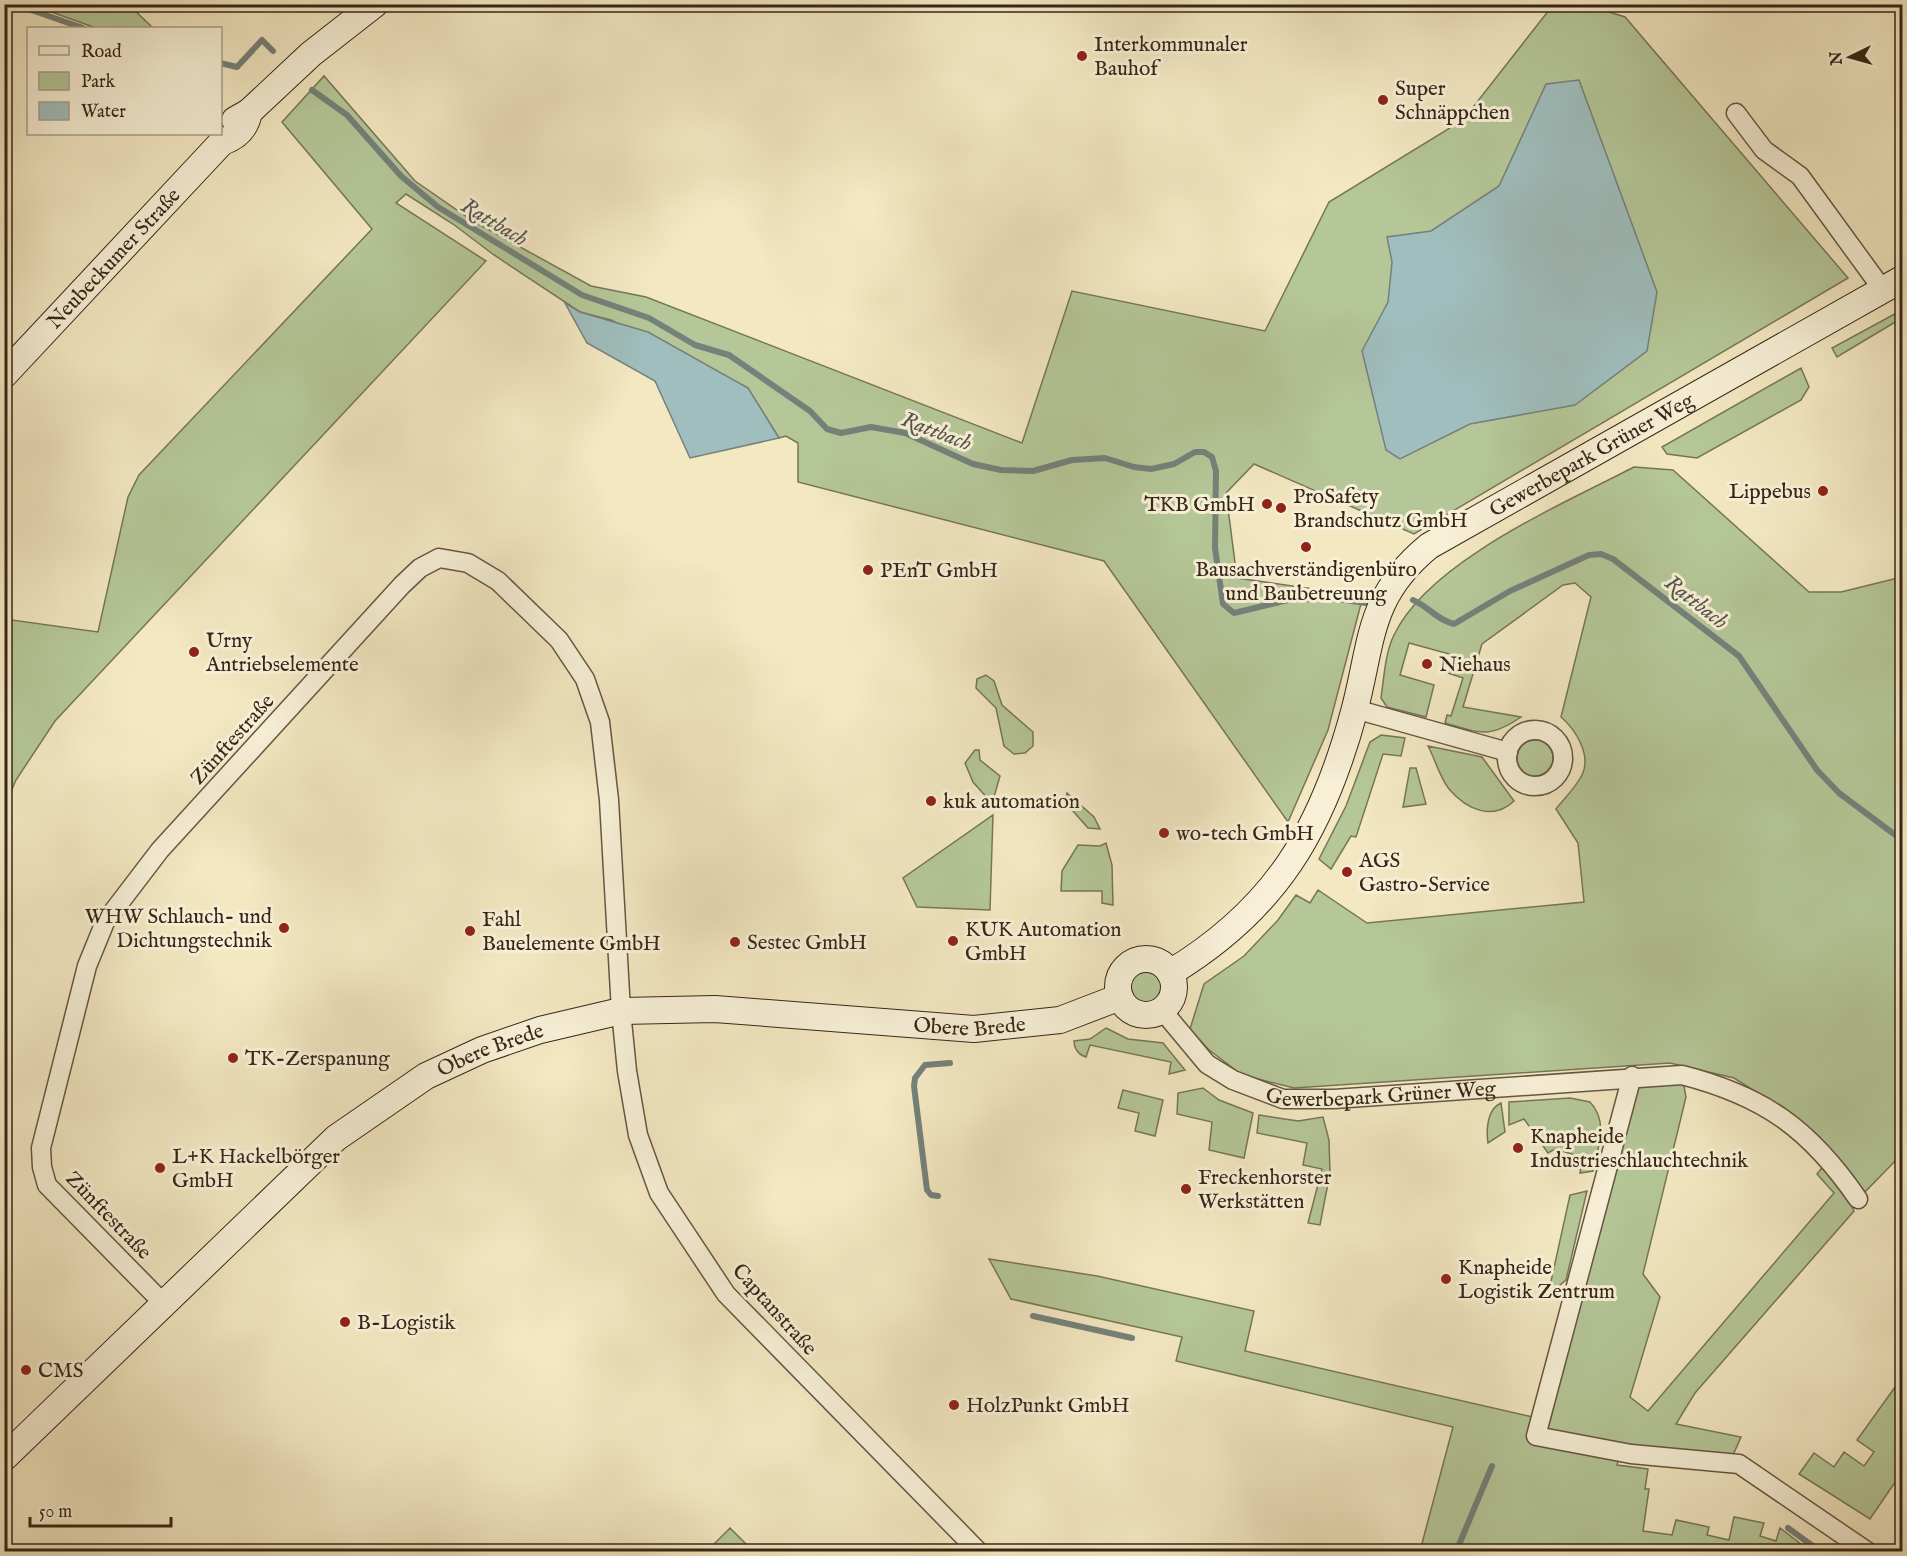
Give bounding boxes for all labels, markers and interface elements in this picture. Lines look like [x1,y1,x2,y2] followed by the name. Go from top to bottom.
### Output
[27,27,222,135] legend
[1820,27,1880,87] north arrow
[1094,32,1248,83] place label: Interkommunaler Bauhof
[81,41,122,64] text: Road
[1075,49,1089,63] marker: Interkommunaler Bauhof
[1826,50,1848,67] text: N
[81,71,116,94] text: Park
[1395,76,1510,127] place label: Super Schnäppchen
[1376,93,1390,107] marker: Super Schnäppchen
[81,101,126,124] text: Water
[42,183,187,335] street label: Neubeckumer Straße
[456,192,532,253] water label: Rattbach
[1485,387,1700,524] street label: Gewerbepark Grüner Weg
[897,406,975,458] water label: Rattbach
[1729,479,1811,506] place label: Lippebus
[1293,484,1468,535] place label: ProSafety Brandschutz GmbH
[1816,484,1830,498] marker: Lippebus
[1144,492,1255,519] place label: TKB GmbH
[1260,497,1274,511] marker: TKB GmbH
[1274,501,1288,515] marker: ProSafety Brandschutz GmbH
[1299,540,1313,554] marker: Bausachverständigenbüro und Baubetreuung
[1195,557,1417,608] place label: Bausachverständigenbüro und Baubetreuung
[880,558,998,585] place label: PEnT GmbH
[861,563,875,577] marker: PEnT GmbH
[1659,569,1733,636] water label: Rattbach
[205,628,359,679] place label: Urny Antriebselemente
[187,645,201,659] marker: Urny Antriebselemente
[1439,652,1511,679] place label: Niehaus
[1420,657,1434,671] marker: Niehaus
[185,689,281,791] street label: Zünftestraße
[943,789,1080,816] place label: kuk automation
[924,794,938,808] marker: kuk automation
[1176,821,1314,848] place label: wo-tech GmbH
[1157,826,1171,840] marker: wo-tech GmbH
[1358,848,1490,899] place label: AGS Gastro-Service
[1340,865,1354,879] marker: AGS Gastro-Service
[85,904,273,955] place label: WHW Schlauch- und Dichtungstechnik
[482,907,661,958] place label: Fahl Bauelemente GmbH
[965,917,1121,968] place label: KUK Automation GmbH
[277,921,291,935] marker: WHW Schlauch- und Dichtungstechnik
[463,924,477,938] marker: Fahl Bauelemente GmbH
[747,930,867,957] place label: Sestec GmbH
[946,934,960,948] marker: KUK Automation GmbH
[728,935,742,949] marker: Sestec GmbH
[912,1012,1027,1044] street label: Obere Brede
[433,1018,548,1084] street label: Obere Brede
[245,1046,390,1073] place label: TK-Zerspanung
[226,1051,240,1065] marker: TK-Zerspanung
[1261,1076,1497,1114] street label: Gewerbepark Grüner Weg
[1530,1124,1749,1175] place label: Knapheide Industrieschlauchtechnik
[1511,1141,1525,1155] marker: Knapheide Industrieschlauchtechnik
[172,1144,340,1195] place label: L+K Hackelbörger GmbH
[153,1161,167,1175] marker: L+K Hackelbörger GmbH
[1198,1165,1332,1216] place label: Freckenhorster Werkstätten
[59,1166,157,1266] street label: Zünftestraße
[1179,1182,1193,1196] marker: Freckenhorster Werkstätten
[1458,1255,1615,1306] place label: Knapheide Logistik Zentrum
[725,1258,823,1362] street label: Captanstraße
[1439,1272,1453,1286] marker: Knapheide Logistik Zentrum
[357,1310,456,1337] place label: B-Logistik
[338,1315,352,1329] marker: B-Logistik
[38,1358,84,1385] place label: CMS
[19,1363,33,1377] marker: CMS
[966,1393,1129,1420] place label: HolzPunkt GmbH
[947,1398,961,1412] marker: HolzPunkt GmbH
[30,1490,171,1528] scale bar
[39,1501,72,1524] text: 50 m

